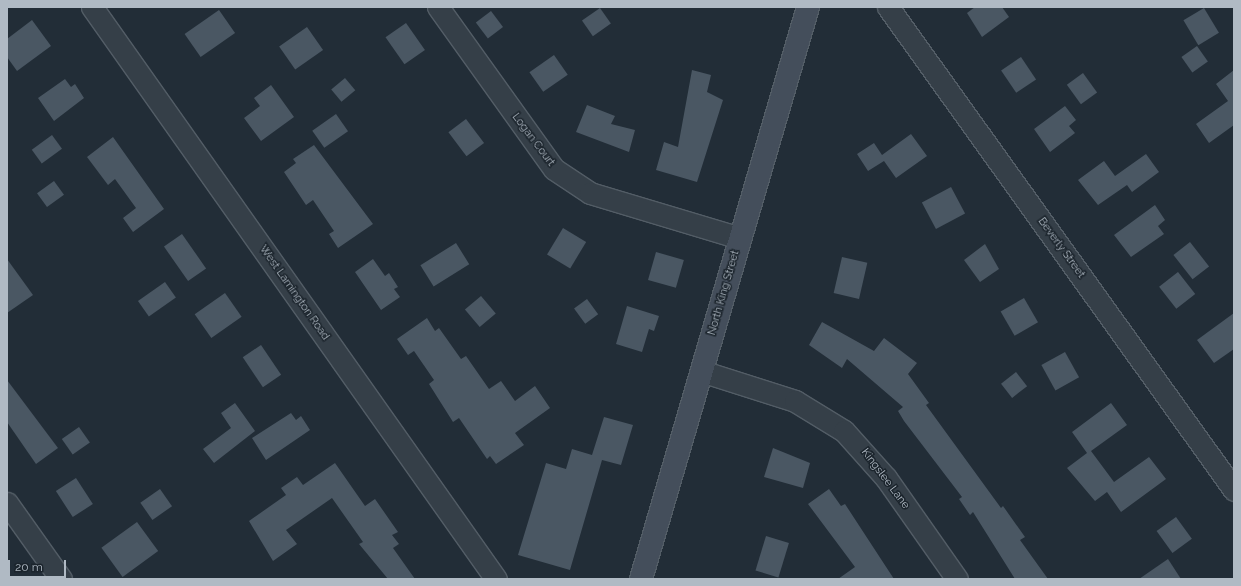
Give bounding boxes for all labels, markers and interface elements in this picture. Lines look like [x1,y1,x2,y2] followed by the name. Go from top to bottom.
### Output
[509,111,557,169] street label: Logan Court
[1035,215,1087,281] street label: Beverly Street
[256,243,332,343] street label: West Lamington Road
[706,249,742,337] street label: North King Street
[858,446,912,512] street label: Kingslee Lane
[10,552,68,578] scale bar
[15,560,43,574] text: 20 m

